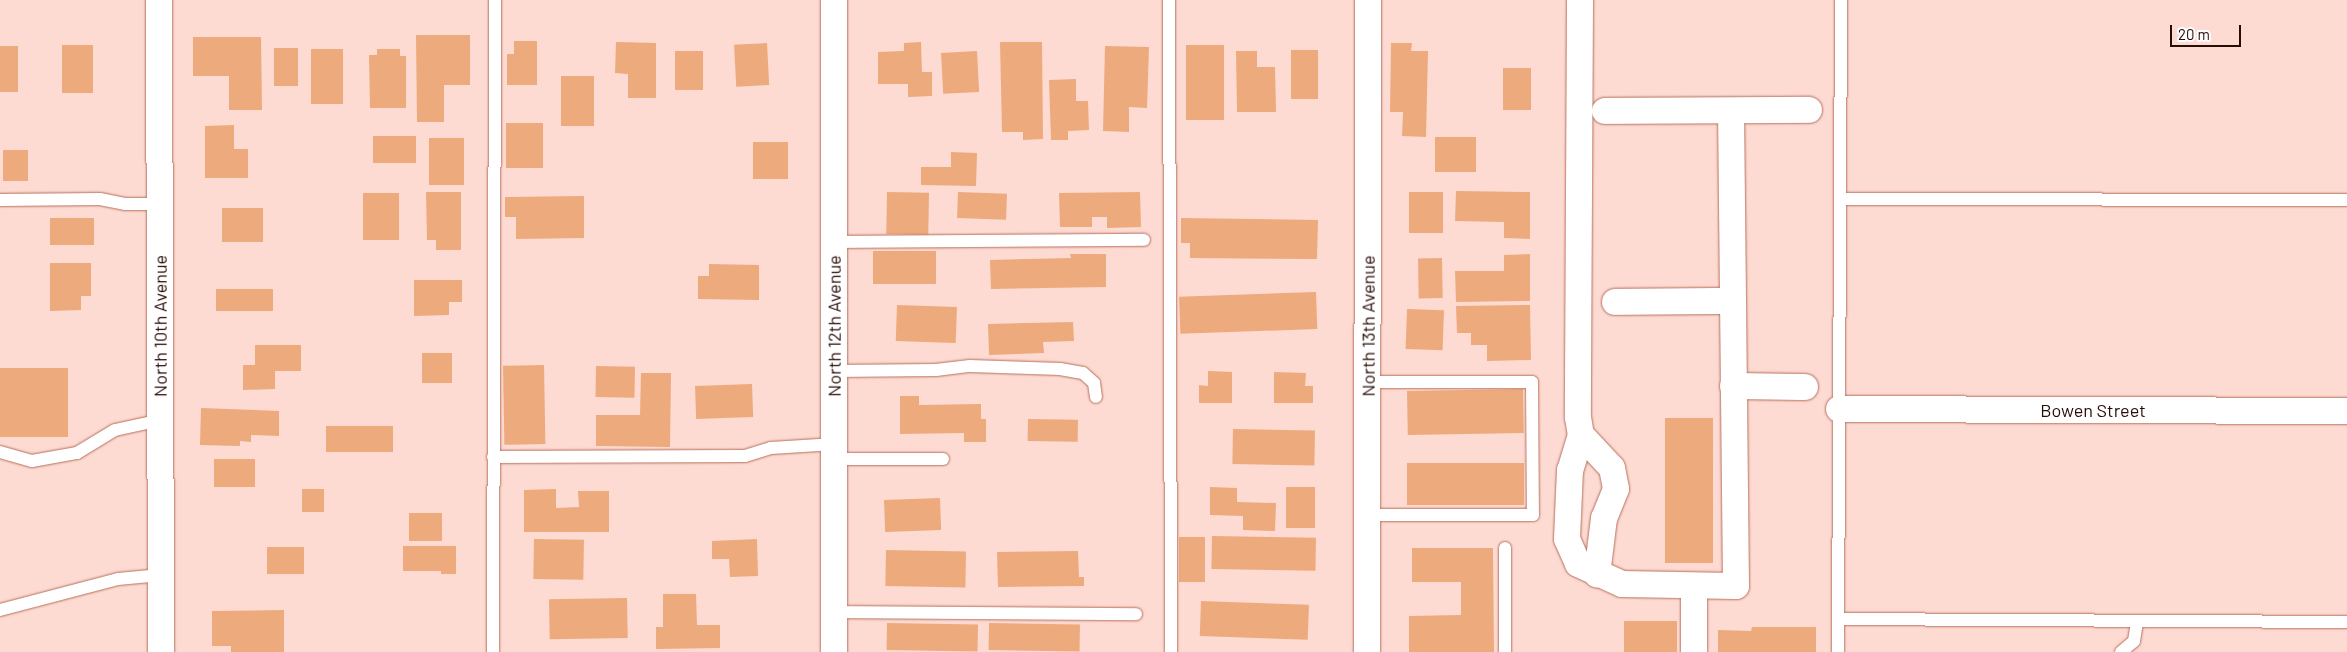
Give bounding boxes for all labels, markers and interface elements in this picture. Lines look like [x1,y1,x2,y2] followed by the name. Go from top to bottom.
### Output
[2172,15,2243,47] scale bar
[2178,25,2210,43] text: 20 m
[149,255,171,397] street label: North 10th Avenue
[823,255,845,397] street label: North 12th Avenue
[1357,255,1379,397] street label: North 13th Avenue
[2040,399,2146,421] street label: Bowen Street

